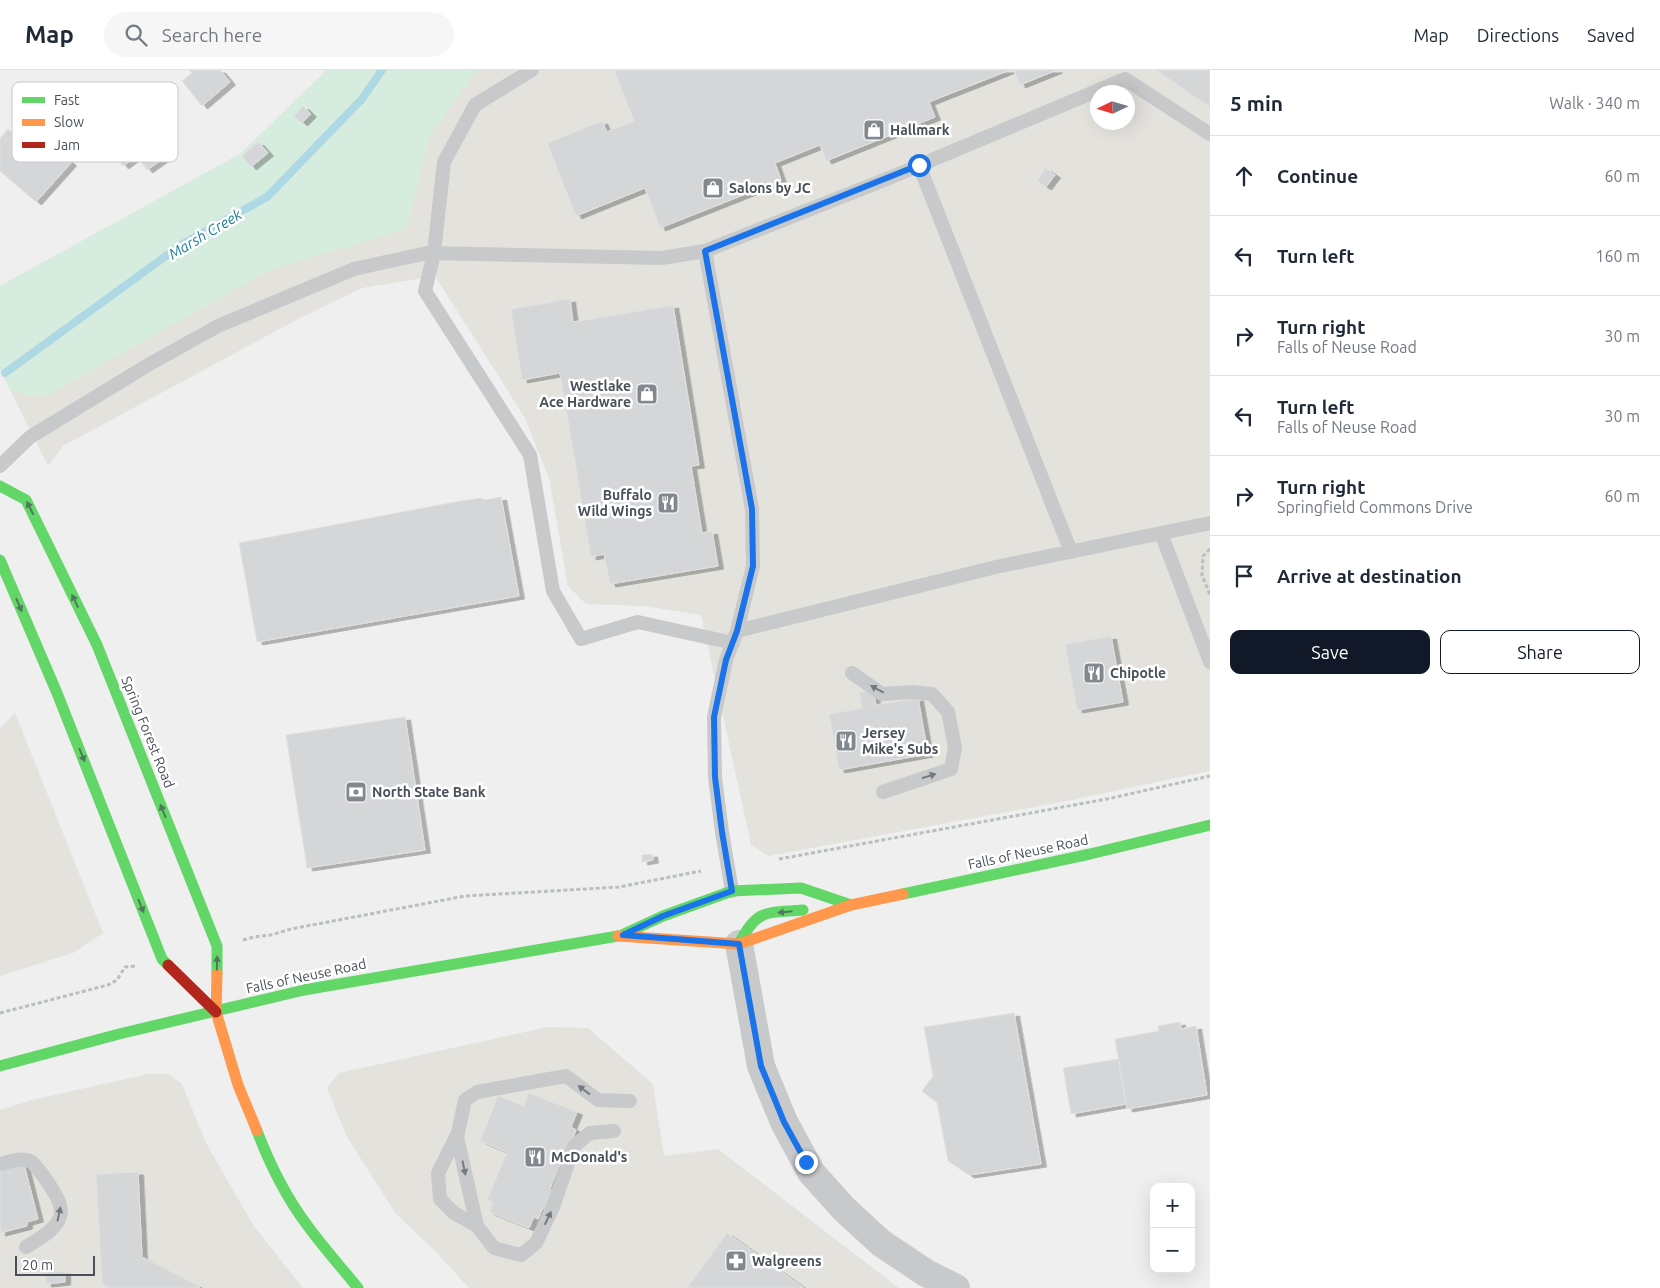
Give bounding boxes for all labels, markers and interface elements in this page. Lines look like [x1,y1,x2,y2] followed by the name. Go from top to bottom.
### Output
[104,12,454,57] search box
[25,21,74,48] text: Map
[122,21,150,49] icon: search
[162,24,262,46] text: Search here
[1413,25,1449,45] text: Map
[1477,25,1559,45] text: Directions
[1587,25,1635,45] text: Saved
[12,82,178,162] legend
[1090,85,1135,130] north arrow
[1230,91,1283,115] text: 5 min
[54,92,80,108] text: Fast
[1549,94,1640,112] text: Walk · 340 m
[54,114,84,130] text: Slow
[862,118,886,142] shop icon: Hallmark
[890,122,950,138] place label: Hallmark
[54,137,80,153] text: Jam
[908,154,931,177] route start
[1230,162,1258,190] icon: ahead
[1277,165,1358,187] text: Continue
[1604,167,1640,185] text: 60 m
[701,176,725,200] shop icon: Salons by JC
[729,180,811,196] place label: Salons by JC
[165,205,245,263] water label: Marsh Creek
[1230,242,1258,270] icon: left
[1277,245,1355,267] text: Turn left
[1595,247,1640,265] text: 160 m
[1277,316,1365,338] text: Turn right
[1230,322,1258,350] icon: right
[1604,327,1640,345] text: 30 m
[1277,338,1417,356] text: Falls of Neuse Road
[539,378,631,410] place label: Westlake Ace Hardware
[635,382,659,406] shop icon: Westlake Ace Hardware
[1277,396,1355,418] text: Turn left
[1230,402,1258,430] icon: left
[1604,407,1640,425] text: 30 m
[1277,418,1417,436] text: Falls of Neuse Road
[1277,476,1365,498] text: Turn right
[1230,482,1258,510] icon: right
[578,487,652,519] place label: Buffalo Wild Wings
[1604,487,1640,505] text: 60 m
[656,491,680,515] restaurant icon: Buffalo Wild Wings
[1277,498,1473,516] text: Springfield Commons Drive
[25,501,33,515] one-way arrow
[1230,562,1258,590] icon: arrive
[1277,565,1462,587] text: Arrive at destination
[71,594,79,608] one-way arrow
[16,598,24,612] one-way arrow
[1230,630,1430,674] button: Save
[1440,630,1640,674] button: Share
[1082,661,1106,685] restaurant icon: Chipotle
[1110,665,1166,681] place label: Chipotle
[118,674,178,790] street label: Spring Forest Road
[870,685,884,694] one-way arrow
[862,725,939,757] place label: Jersey Mike's Subs
[834,729,858,753] restaurant icon: Jersey Mike's Subs
[78,748,86,763] one-way arrow
[921,772,936,779] one-way arrow
[344,780,368,804] bank icon: North State Bank
[372,784,486,800] place label: North State Bank
[159,803,167,818] one-way arrow
[966,831,1090,873] street label: Falls of Neuse Road
[138,899,146,913] one-way arrow
[777,908,793,916] one-way arrow
[213,955,221,971] one-way arrow
[244,955,368,997] street label: Falls of Neuse Road
[577,1085,591,1095] one-way arrow
[523,1145,547,1169] restaurant icon: McDonald's
[551,1149,628,1165] place label: McDonald's
[795,1151,818,1174] route end
[460,1160,468,1175] one-way arrow
[1150,1183,1195,1273] map controls
[1150,1183,1195,1228] button: +
[55,1206,63,1222] one-way arrow
[544,1211,552,1225] one-way arrow
[1150,1228,1195,1273] button: −
[724,1249,748,1273] pharmacy icon: Walgreens
[15,1253,95,1276] scale bar
[752,1253,822,1269] place label: Walgreens
[22,1257,53,1273] text: 20 m

